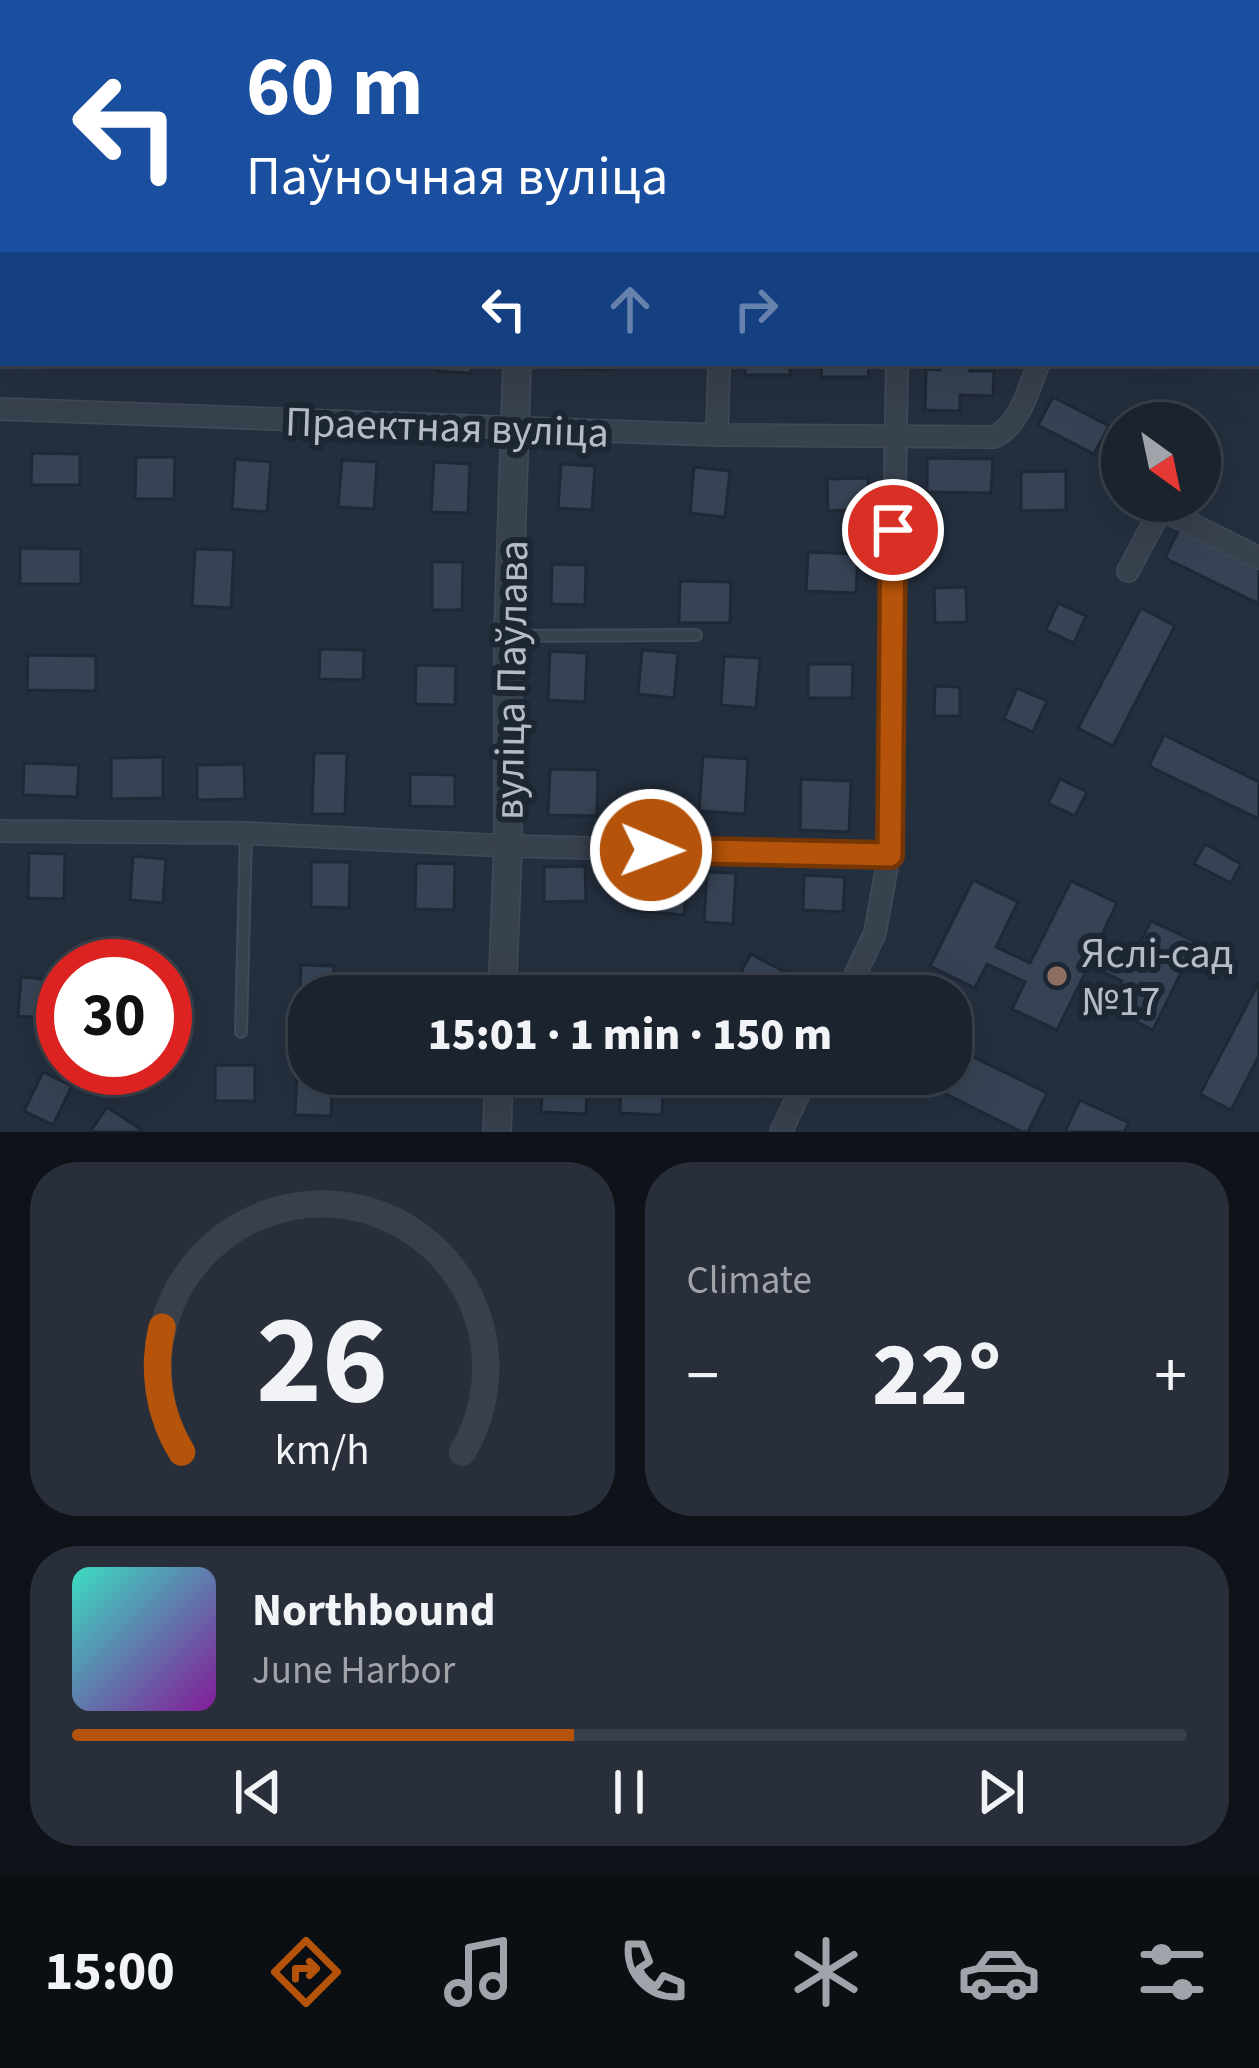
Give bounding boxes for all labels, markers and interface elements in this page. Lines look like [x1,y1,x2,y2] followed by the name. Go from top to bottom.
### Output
[246,28,424,148] text: 60 m
[48,48,204,204] icon: left
[246,139,668,216] text: Паўночная вуліца
[471,276,537,342] icon: left
[597,276,663,342] icon: ahead
[723,276,789,342] icon: right
[284,392,610,464] street label: Праектная вуліца
[1101,402,1221,522] north arrow
[1101,402,1221,522] map controls
[842,479,944,581] pin
[860,497,926,563] icon: arrive
[480,540,544,820] street label: вуліца Паўлава
[588,787,714,913] position arrow
[1081,924,1233,1032] place label: Яслі-сад №17
[36,939,192,1095] speed limit sign: 30
[1044,963,1070,989] marker: Яслі-сад №17
[428,1003,832,1067] text: 15:01 · 1 min · 150 m
[687,1253,812,1309] text: Climate
[256,1273,388,1451] text: 26
[872,1312,1002,1440] text: 22°
[687,1329,719,1423] text: −
[1154,1329,1187,1423] text: +
[275,1420,370,1481] text: km/h
[252,1579,496,1643] text: Northbound
[252,1643,455,1699] text: June Harbor
[225,1759,291,1825] icon: previous
[596,1759,662,1825] icon: pause
[968,1759,1034,1825] icon: next
[264,1930,348,2014] icon: directions
[437,1930,521,2014] icon: music
[611,1930,695,2014] icon: phone
[784,1930,868,2014] icon: climate
[957,1930,1041,2014] icon: car
[1130,1930,1214,2014] icon: filters
[45,1934,175,2011] text: 15:00

